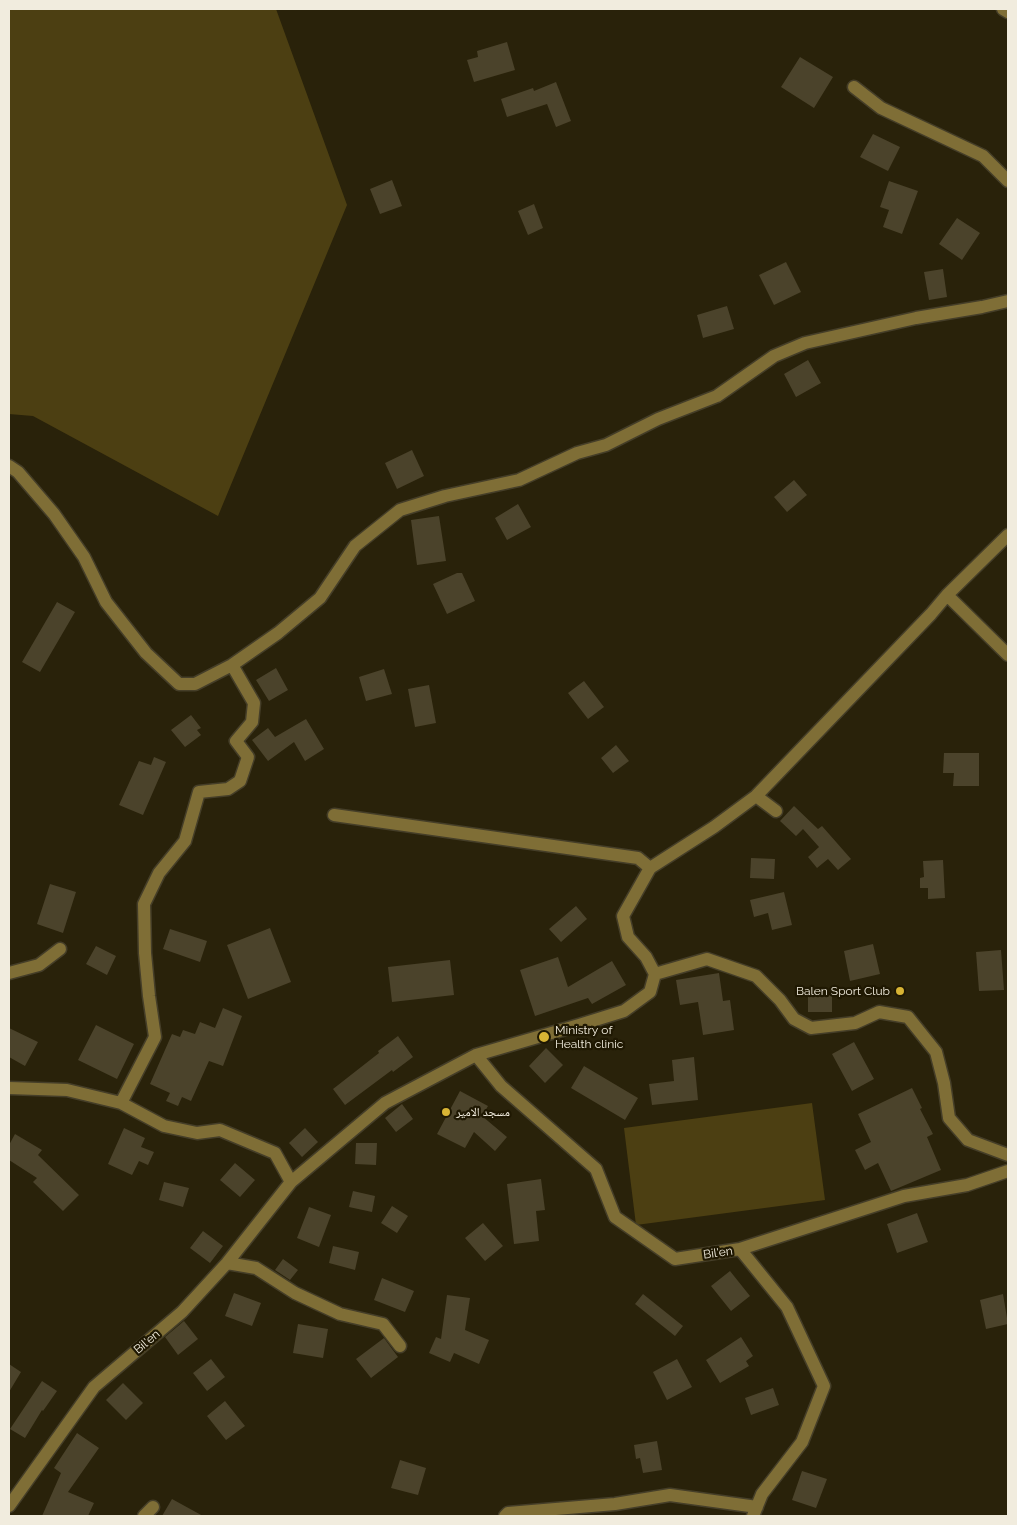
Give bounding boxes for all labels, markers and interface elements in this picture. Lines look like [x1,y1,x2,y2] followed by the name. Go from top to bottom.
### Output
[796,984,890,998] place label: Balen Sport Club
[894,985,906,997] marker: Balen Sport Club
[555,1023,623,1051] place label: Ministry of Health clinic
[537,1030,551,1044] marker: Ministry of Health clinic
[456,1105,510,1119] place label: مسجد الامير
[440,1106,452,1118] marker: مسجد الامير
[702,1244,734,1262] street label: Bil'en
[131,1327,163,1357] street label: Bil'en

